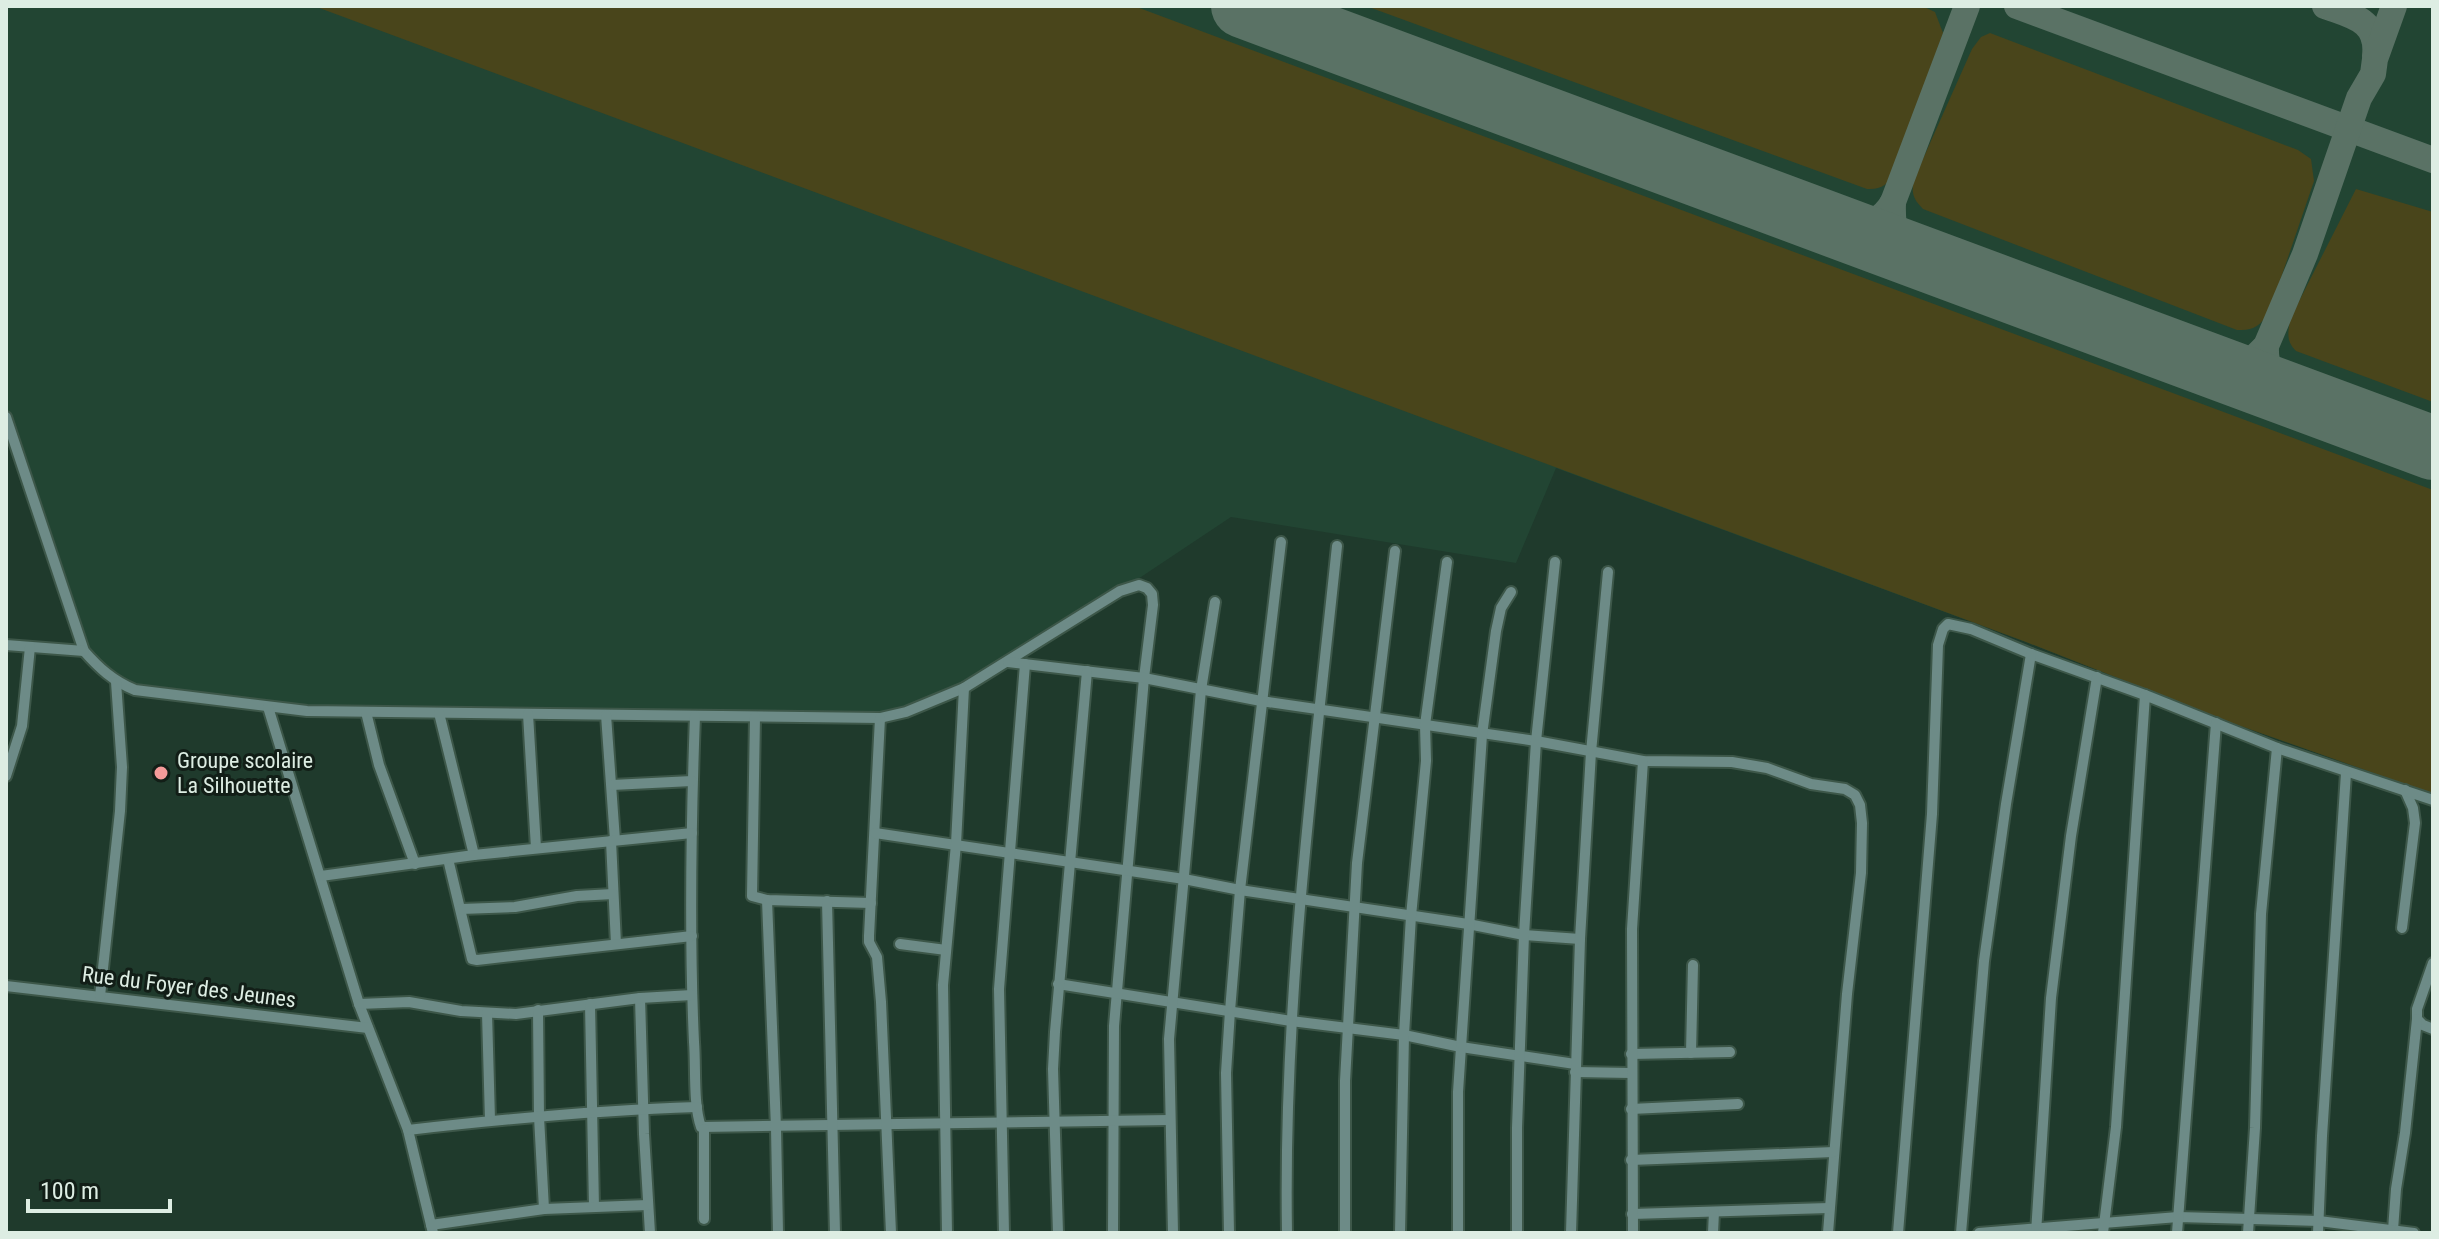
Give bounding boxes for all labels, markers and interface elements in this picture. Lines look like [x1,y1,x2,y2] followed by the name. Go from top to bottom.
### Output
[177,748,313,798] place label: Groupe scolaire La Silhouette
[152,764,170,782] marker: Groupe scolaire La Silhouette
[81,961,297,1013] street label: Rue du Foyer des Jeunes
[28,1163,170,1213] scale bar
[40,1177,99,1205] text: 100 m

